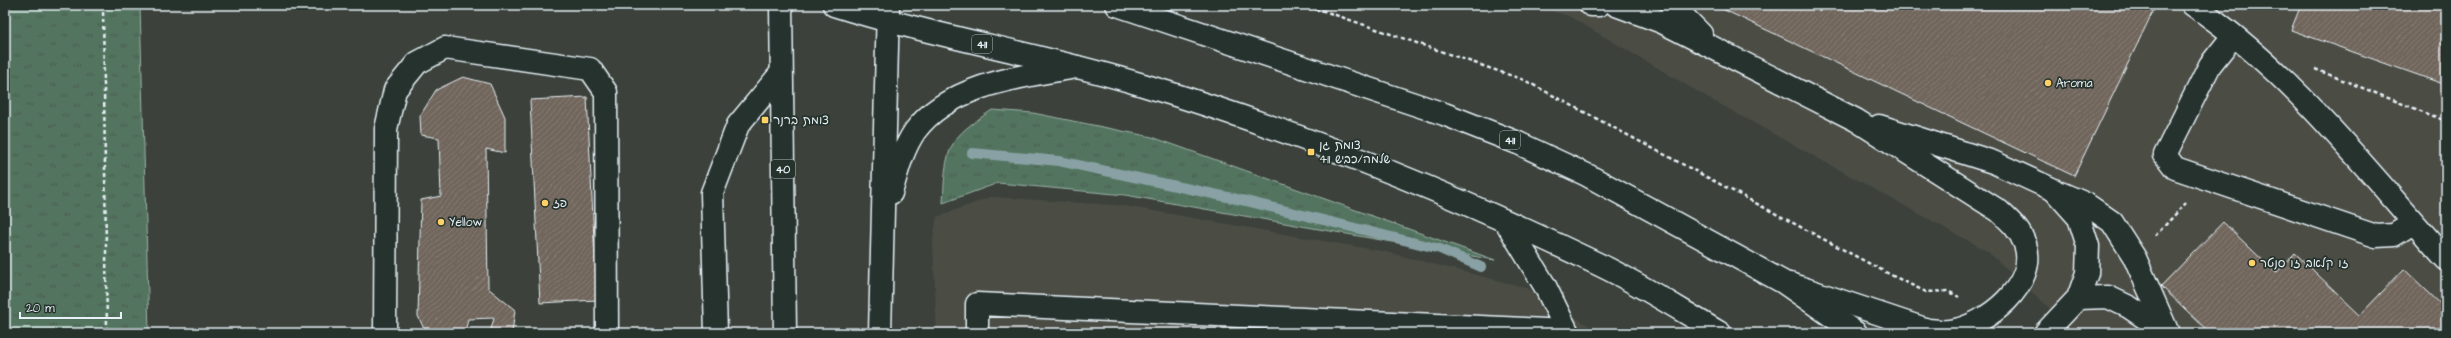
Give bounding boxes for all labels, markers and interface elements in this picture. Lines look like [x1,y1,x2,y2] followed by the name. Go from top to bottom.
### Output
[972,35,992,53] road number: 411
[2056,75,2093,92] place label: Aroma
[2043,78,2053,88] marker: Aroma
[773,112,829,129] place label: צומת ברנר
[760,115,770,125] marker: צומת ברנר
[1500,131,1520,149] road number: 411
[1319,137,1391,168] place label: צומת גן שלמה/כביש 411
[1306,147,1316,157] marker: צומת גן שלמה/כביש 411
[771,160,795,178] road number: 40
[553,195,567,212] place label: פז
[540,198,550,208] marker: פז
[449,214,482,231] place label: Yellow
[436,217,446,227] marker: Yellow
[2260,255,2349,272] place label: זו קלאב זו סנטר
[2247,258,2257,268] marker: זו קלאב זו סנטר
[20,294,121,320] scale bar
[26,300,55,317] text: 20 m

